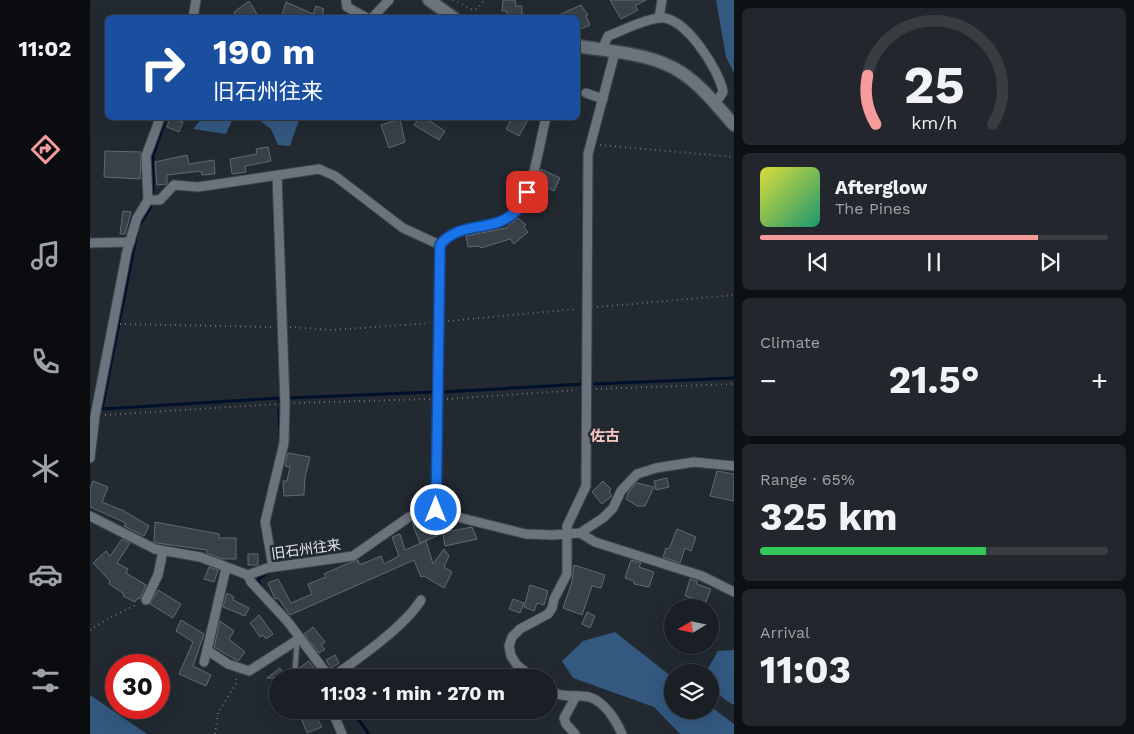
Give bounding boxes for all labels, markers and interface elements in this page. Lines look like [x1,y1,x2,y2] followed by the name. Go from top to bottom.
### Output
[213,31,315,73] text: 190 m
[130,35,195,100] icon: right
[19,36,71,61] text: 11:02
[903,55,965,116] text: 25
[213,79,323,104] text: 旧石州往来
[911,112,957,133] text: km/h
[28,132,63,167] icon: directions
[506,171,548,213] pin
[835,176,927,199] text: Afterglow
[513,178,541,206] icon: arrive
[835,199,911,218] text: The Pines
[28,238,63,273] icon: music
[804,248,832,276] icon: previous
[920,248,948,276] icon: pause
[1036,248,1064,276] icon: next
[760,333,820,352] text: Climate
[28,344,63,379] icon: phone
[888,358,980,402] text: 21.5°
[760,364,777,397] text: −
[1091,364,1108,397] text: +
[590,427,620,445] district label: 佐古
[28,451,63,486] icon: climate
[760,470,855,489] text: Range · 65%
[409,483,461,535] position arrow
[760,495,898,539] text: 325 km
[270,536,342,562] street label: 旧石州往来
[28,557,63,592] icon: car
[664,599,719,654] north arrow
[664,599,719,719] map controls
[760,623,810,642] text: Arrival
[760,648,851,692] text: 11:03
[105,654,170,719] speed limit sign: 30
[28,663,63,698] icon: filters
[664,664,719,719] button: layers
[321,682,505,705] text: 11:03 · 1 min · 270 m

